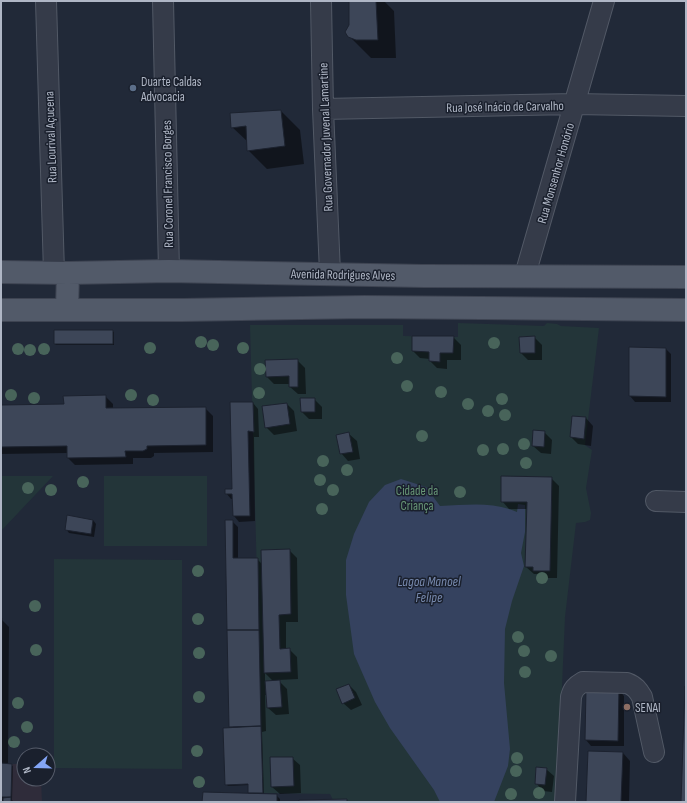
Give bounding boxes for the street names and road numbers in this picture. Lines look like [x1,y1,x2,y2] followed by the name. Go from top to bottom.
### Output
[315,62,337,212] street label: Rua Governador Juvenal Lamartine
[41,91,61,183] street label: Rua Lourival Açucena
[446,98,564,116] street label: Rua José Inácio de Carvalho
[159,120,177,248] street label: Rua Coronel Francisco Borges
[534,121,578,225] street label: Rua Monsenhor Honório
[290,266,396,284] street label: Avenida Rodrigues Alves

